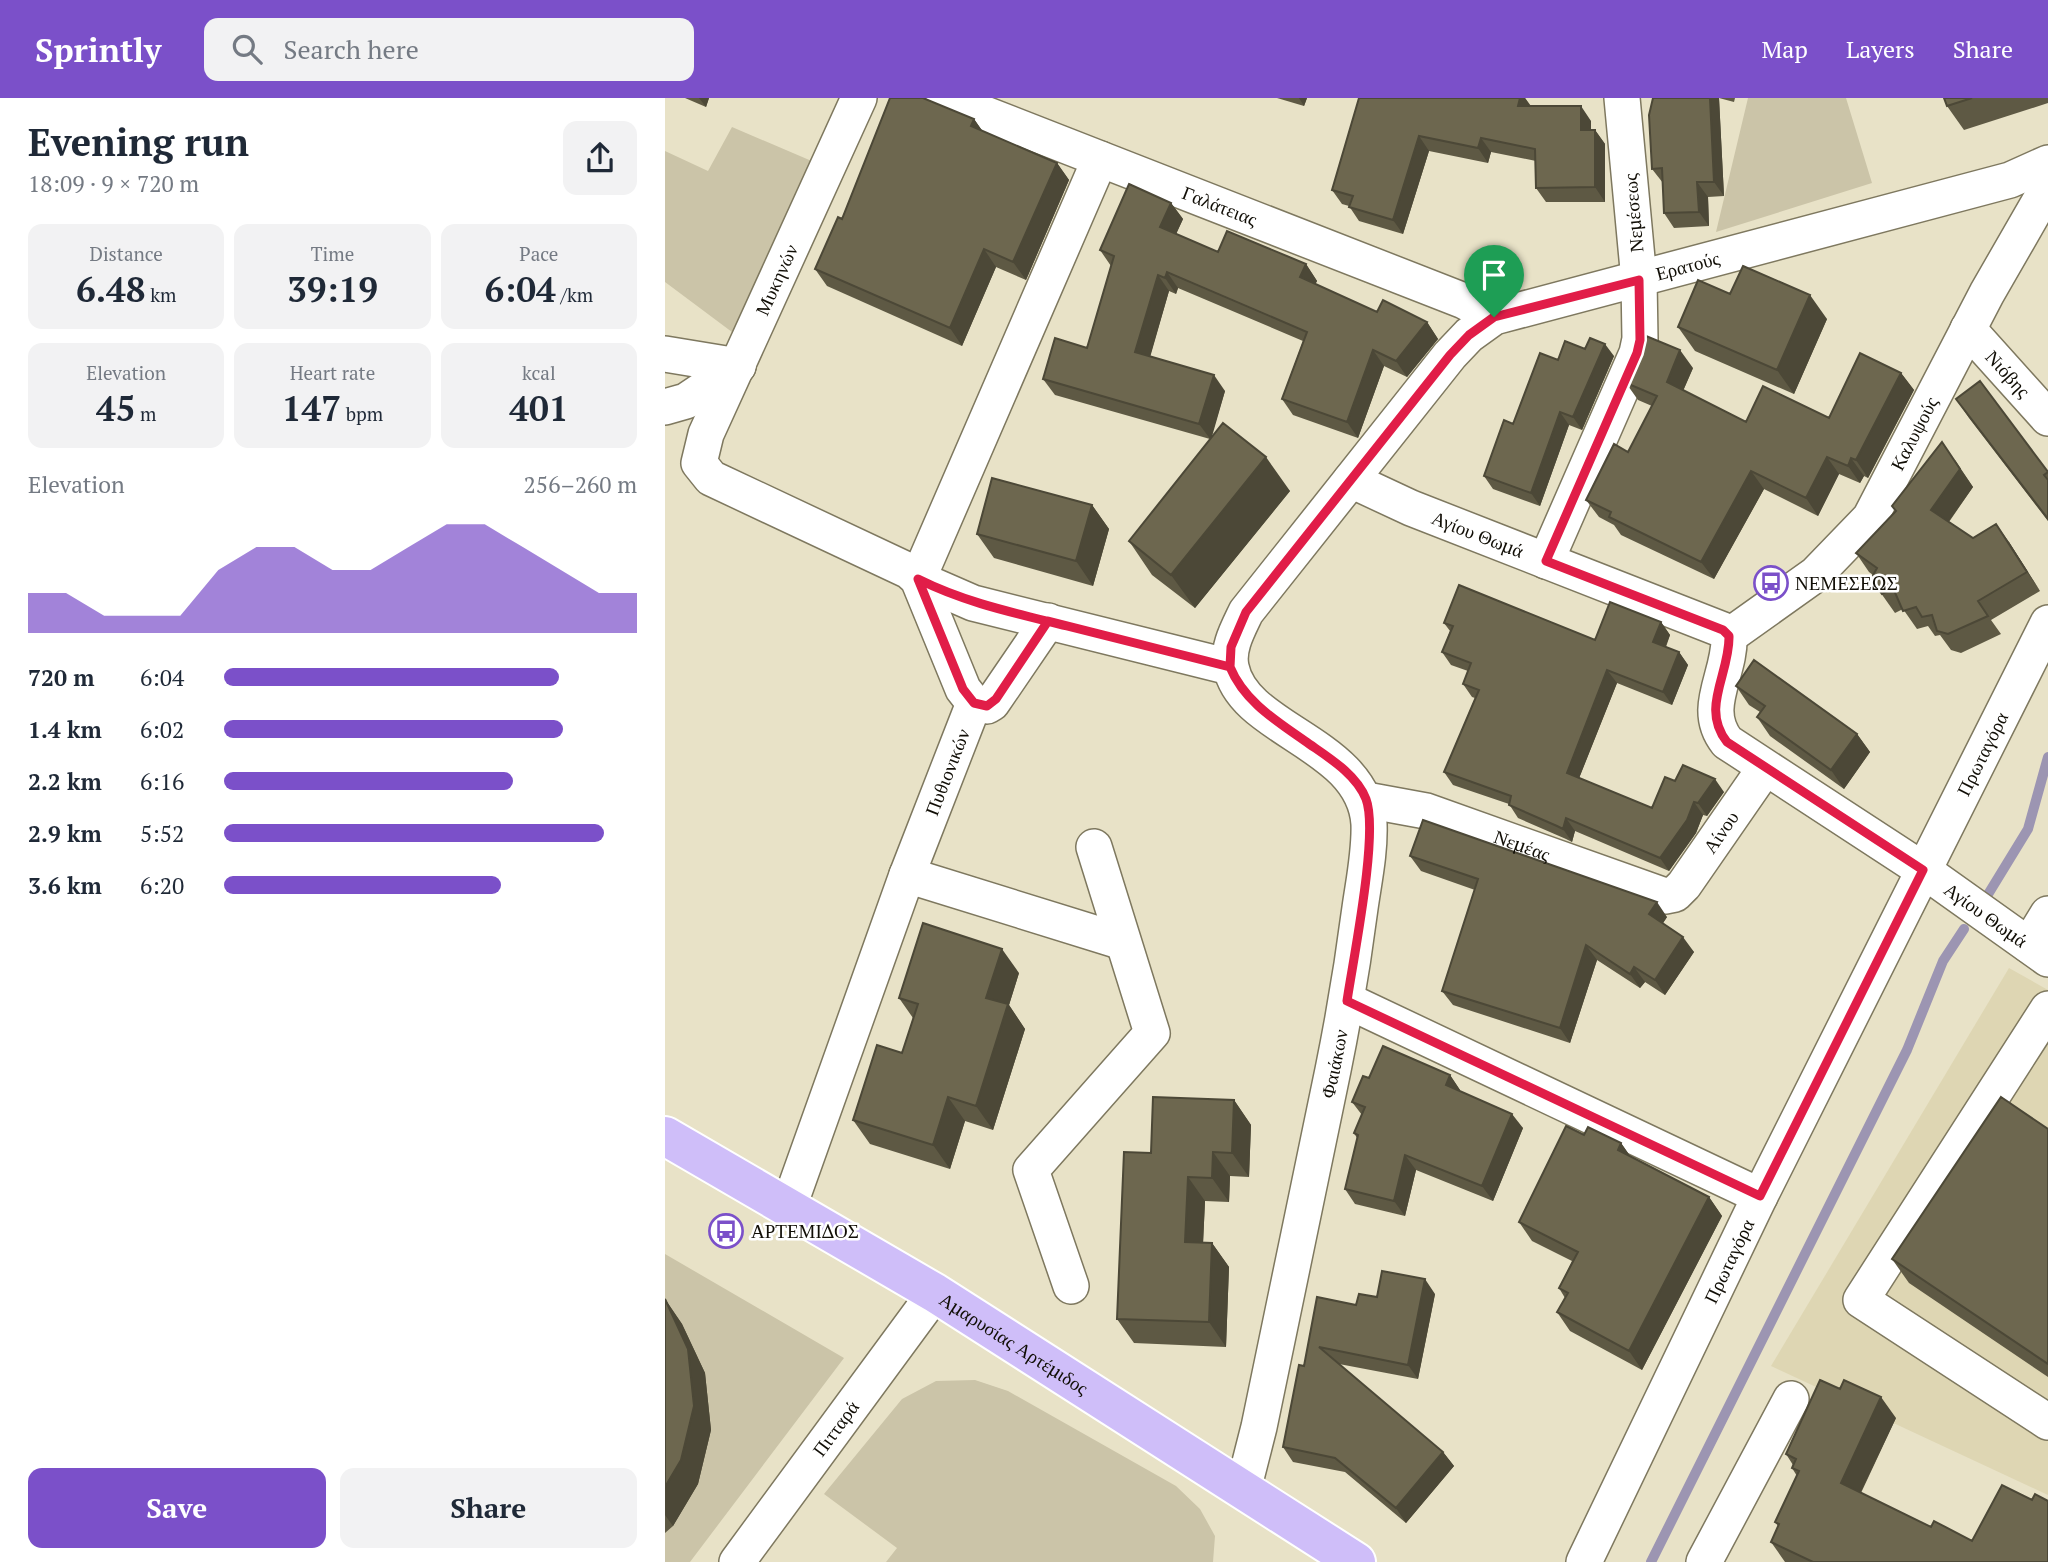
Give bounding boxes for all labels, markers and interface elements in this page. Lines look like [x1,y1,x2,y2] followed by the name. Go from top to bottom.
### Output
[204,18,694,81] search box
[35,28,162,71] text: Sprintly
[228,30,266,68] icon: search
[284,32,419,66] text: Search here
[1761,33,1808,65] text: Map
[1846,33,1915,65] text: Layers
[1953,33,2013,65] text: Share
[28,117,249,167] text: Evening run
[563,121,637,195] button: share
[28,168,199,199] text: 18:09 · 9 × 720 m
[1617,172,1648,253] street label: Νεμέσεως
[1179,179,1261,231] street label: Γαλάτειας
[749,240,803,319] street label: Μυκηνών
[89,241,163,266] text: Distance
[311,241,354,266] text: Time
[519,241,558,266] text: Pace
[1464,245,1524,317] pin
[1653,245,1723,286] street label: Ερατούς
[1475,256,1513,294] icon: arrive
[76,266,146,312] text: 6.48
[287,266,378,312] text: 39:19
[484,266,556,312] text: 6:04
[146,282,176,307] text: km
[556,282,593,307] text: /km
[1981,344,2037,403] street label: Νιόβης
[86,360,166,385] text: Elevation
[290,360,375,385] text: Heart rate
[522,360,556,385] text: kcal
[96,385,135,431] text: 45
[282,385,341,431] text: 147
[509,385,568,431] text: 401
[1884,392,1943,474] street label: Καλυψούς
[135,401,156,426] text: m
[341,401,383,426] text: bpm
[28,469,125,500] text: Elevation
[524,469,637,500] text: 256–260 m
[1428,504,1528,563] street label: Αγίου Θωμά
[1752,564,1790,602] bus stop icon: ΝΕΜΕΣΕΩΣ
[1795,570,1898,595] place label: ΝΕΜΕΣΕΩΣ
[28,662,94,693] text: 720 m
[140,662,184,693] text: 6:04
[1950,707,2013,800] street label: Πρωταγόρα
[28,714,102,745] text: 1.4 km
[140,714,184,745] text: 6:02
[918,724,975,819] street label: Πυθιονικών
[28,766,102,797] text: 2.2 km
[140,766,184,797] text: 6:16
[1697,806,1744,858] street label: Αίνου
[28,818,102,849] text: 2.9 km
[140,818,184,849] text: 5:52
[1491,823,1554,866] street label: Νεμέας
[28,870,102,901] text: 3.6 km
[140,870,184,901] text: 6:20
[1940,876,2033,953] street label: Αγίου Θωμά
[1314,1027,1353,1100] street label: Φαιάκων
[707,1212,745,1250] bus stop icon: ΑΡΤΕΜΙΔΟΣ
[1697,1214,1759,1307] street label: Πρωταγόρα
[751,1218,859,1243] place label: ΑΡΤΕΜΙΔΟΣ
[935,1286,1094,1400] street label: Αμαρυσίας Αρτέμιδος
[806,1395,864,1461] street label: Πιτταρά
[28,1468,326,1548] button: Save
[340,1468,637,1548] button: Share

